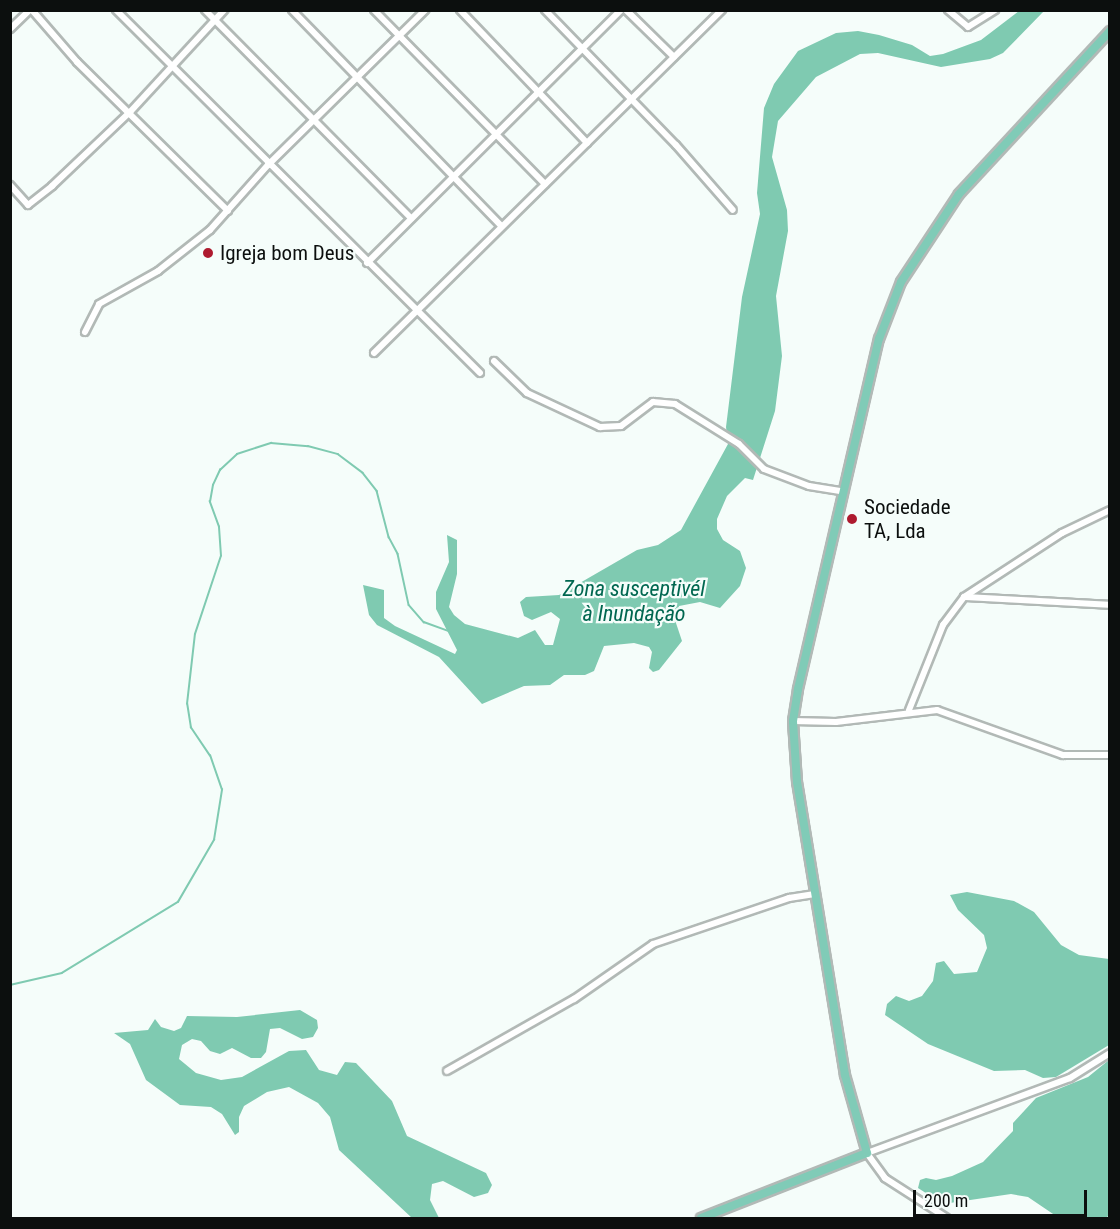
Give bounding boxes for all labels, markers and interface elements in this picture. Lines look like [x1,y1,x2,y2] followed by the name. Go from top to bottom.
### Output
[220,240,354,266] place label: Igreja bom Deus
[201,246,215,260] marker: Igreja bom Deus
[864,494,951,544] place label: Sociedade TA, Lda
[845,512,859,526] marker: Sociedade TA, Lda
[563,575,705,626] water label: Zona susceptivél à Inundação
[916,1178,1090,1216] scale bar
[924,1190,968,1211] text: 200 m

